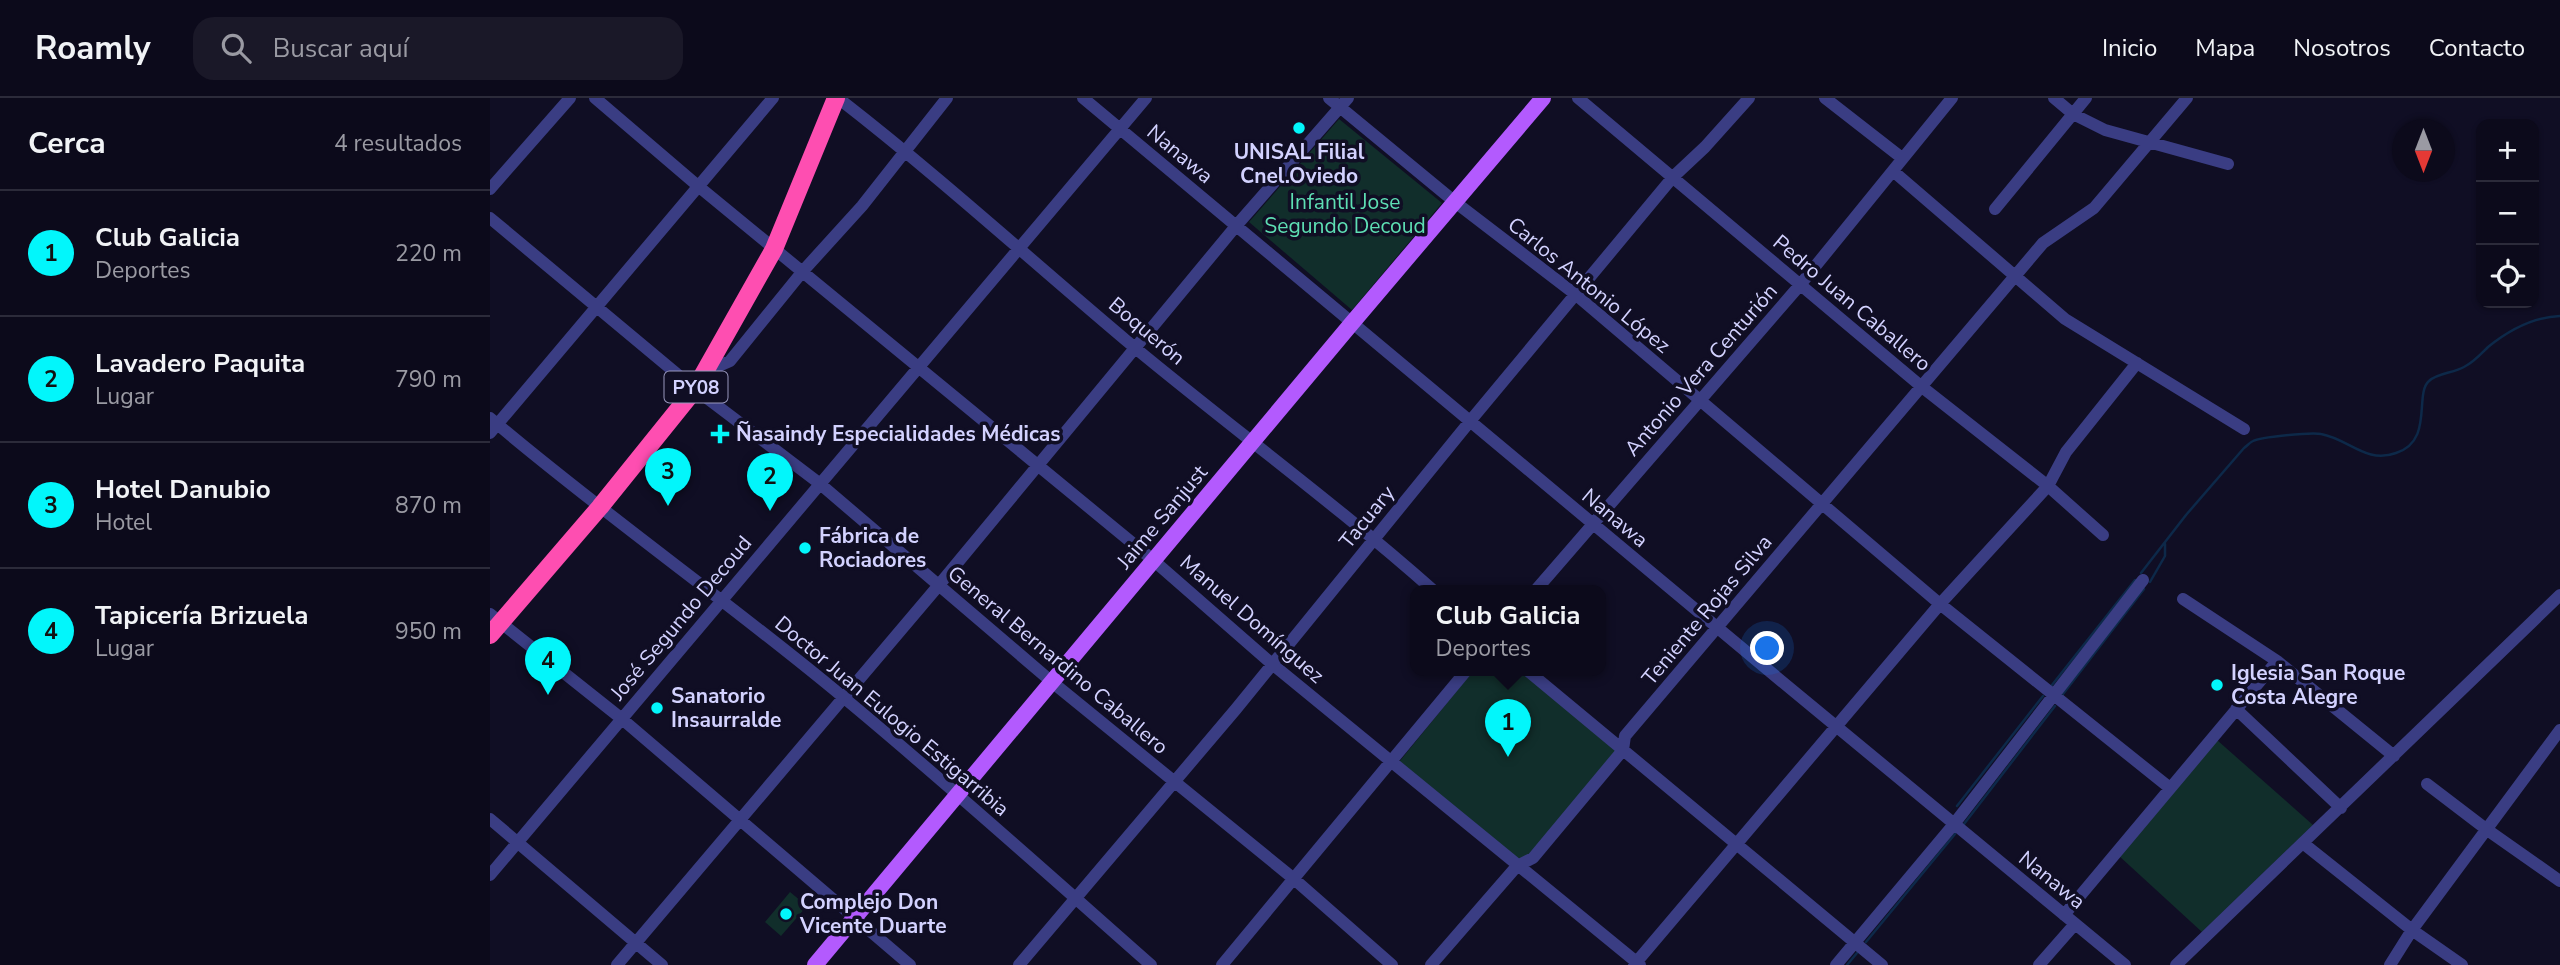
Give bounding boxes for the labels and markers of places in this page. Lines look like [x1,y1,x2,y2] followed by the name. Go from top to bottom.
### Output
[1291,120,1307,136] marker: UNISAL Filial Cnel.Oviedo
[1234,138,1365,190] place label: UNISAL Filial Cnel.Oviedo
[736,420,1061,448] place label: Ñasaindy Especialidades Médicas
[710,424,730,444] marker: Ñasaindy Especialidades Médicas
[645,448,691,506] pin: 3
[747,453,793,511] pin: 2
[819,522,926,574] place label: Fábrica de Rociadores
[797,540,813,556] marker: Fábrica de Rociadores
[525,637,571,695] pin: 4
[2231,659,2405,711] place label: Iglesia San Roque Costa Alegre
[2209,677,2225,693] marker: Iglesia San Roque Costa Alegre
[671,682,782,734] place label: Sanatorio Insaurralde
[1485,699,1531,757] pin: 1
[649,700,665,716] marker: Sanatorio Insaurralde
[799,888,947,940] place label: Complejo Don Vicente Duarte
[778,906,794,922] marker: Complejo Don Vicente Duarte

